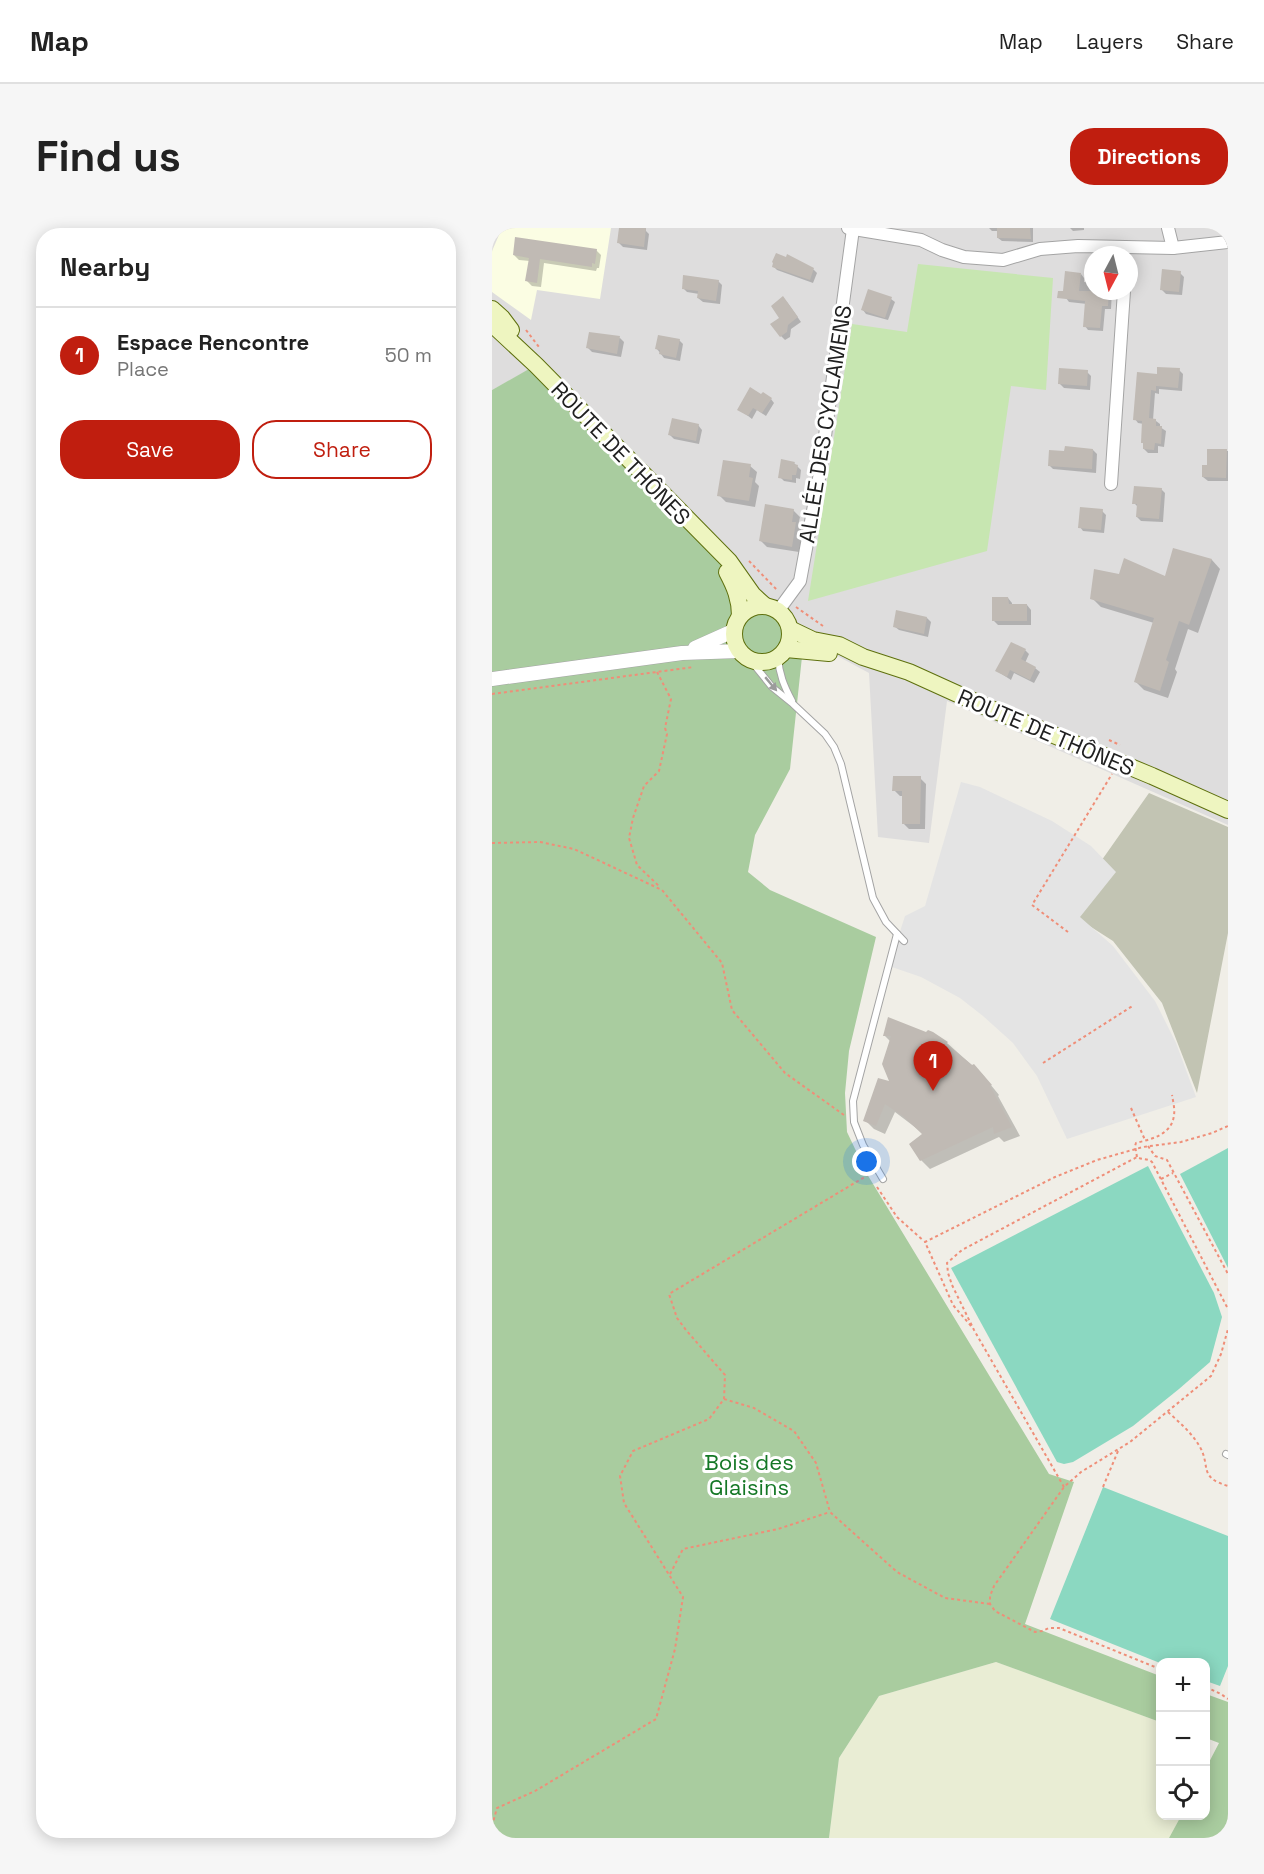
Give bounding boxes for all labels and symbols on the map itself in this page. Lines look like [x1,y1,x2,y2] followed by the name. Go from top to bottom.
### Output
[1084,246,1138,300] north arrow
[792,303,858,545] street label: ALLÉE DES CYCLAMENS
[545,375,697,531] street label: ROUTE DE THÔNES
[764,676,777,691] one-way arrow
[954,682,1138,782] street label: ROUTE DE THÔNES
[914,1042,952,1091] pin: 1
[852,1147,881,1176] your location
[704,1448,794,1501] park label: Bois des Glaisins

